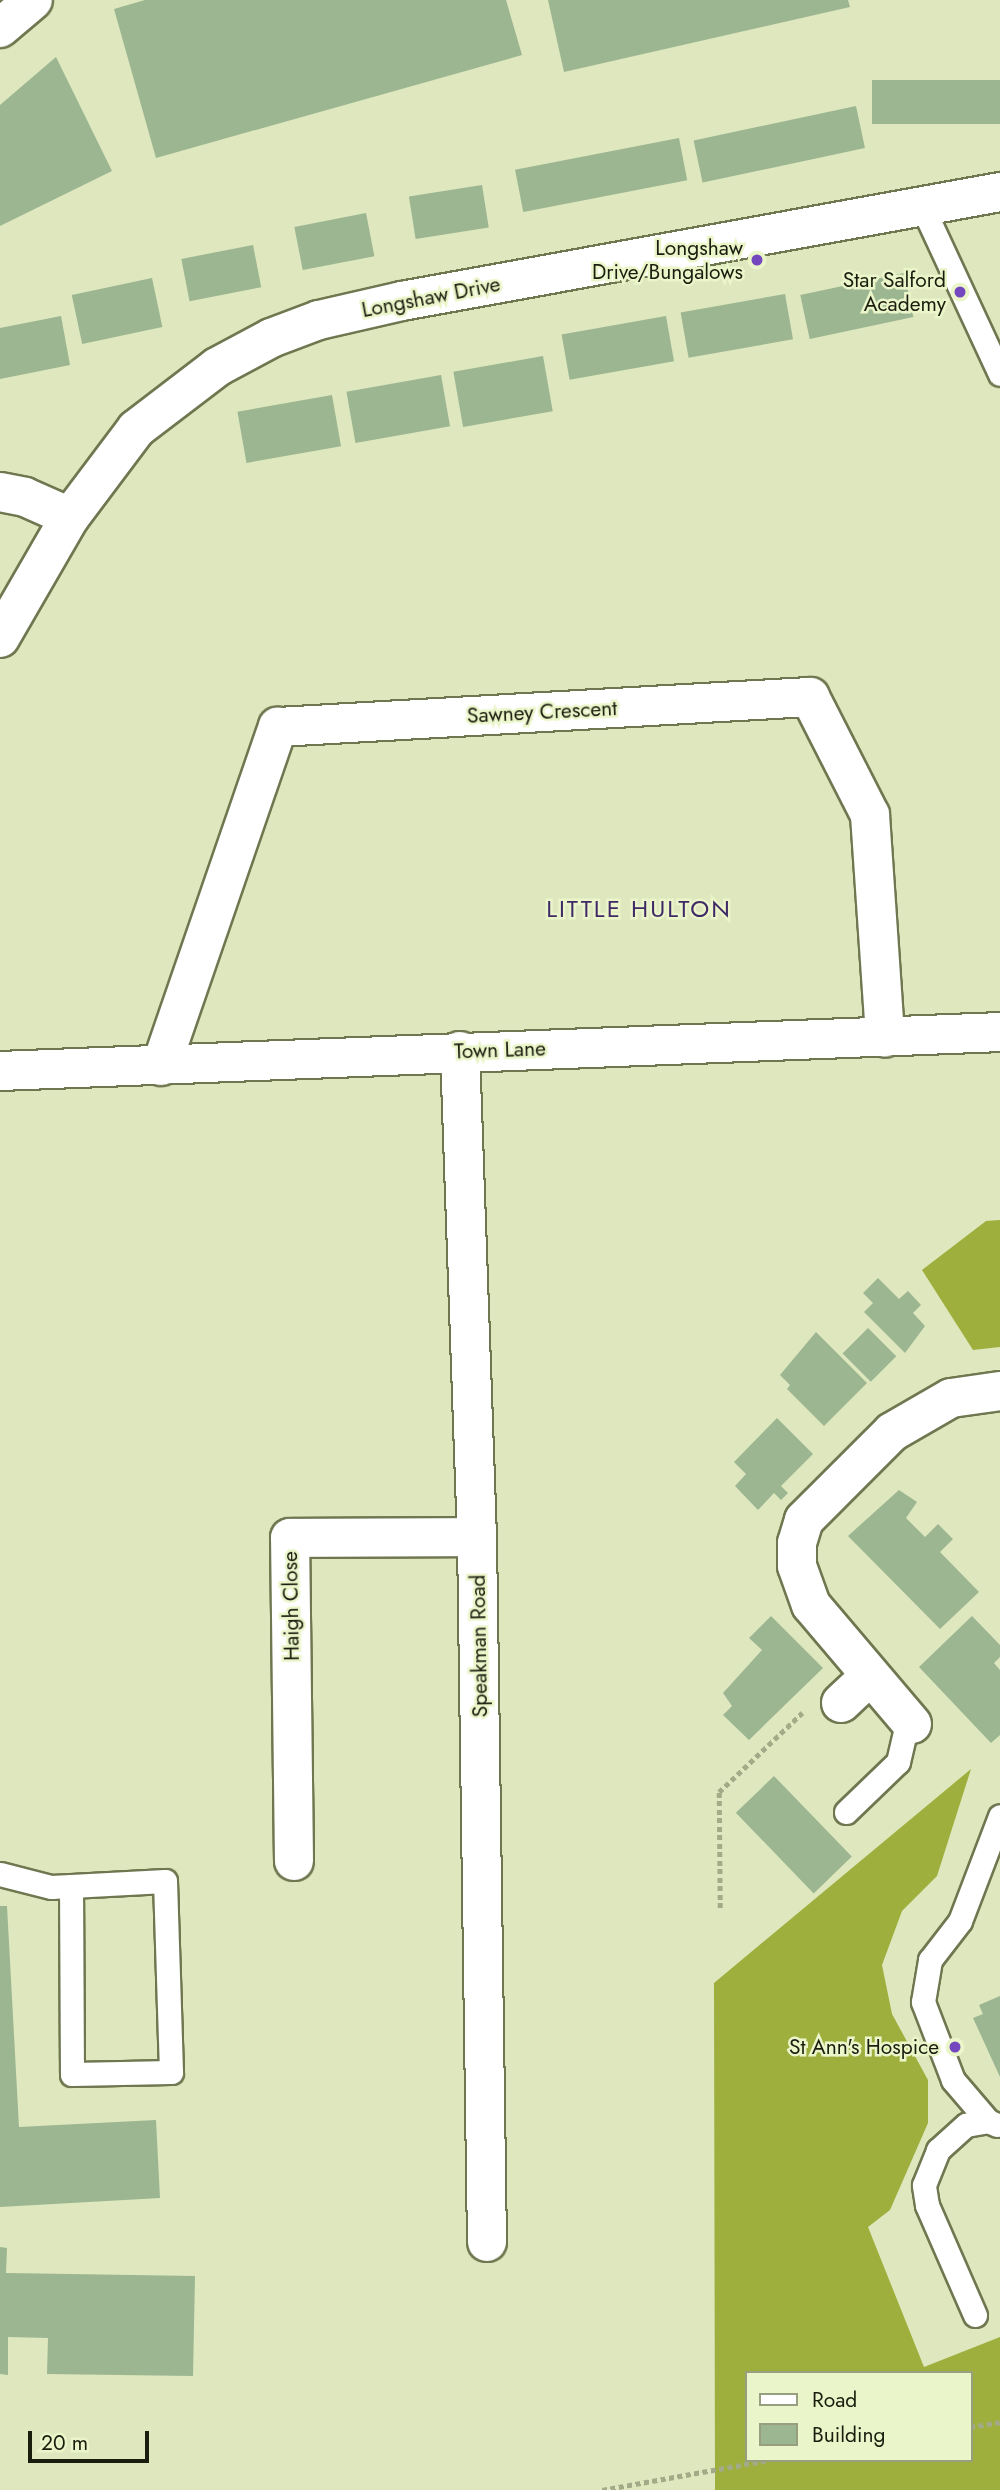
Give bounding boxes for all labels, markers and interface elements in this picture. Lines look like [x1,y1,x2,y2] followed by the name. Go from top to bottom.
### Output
[592,235,743,285] place label: Longshaw Drive/Bungalows
[749,252,765,268] marker: Longshaw Drive/Bungalows
[843,267,946,317] place label: Star Salford Academy
[360,271,502,323] street label: Longshaw Drive
[952,284,968,300] marker: Star Salford Academy
[466,695,618,729] street label: Sawney Crescent
[548,895,730,923] district label: LITTLE HULTON
[454,1036,546,1064] street label: Town Lane
[277,1551,305,1661] street label: Haigh Close
[465,1574,493,1718] street label: Speakman Road
[789,2034,939,2060] place label: St Ann's Hospice
[945,2037,965,2057] marker: St Ann's Hospice
[744,2371,972,2462] legend
[812,2385,857,2415] text: Road
[32,2416,152,2460] scale bar
[812,2420,885,2450] text: Building
[41,2428,88,2458] text: 20 m

